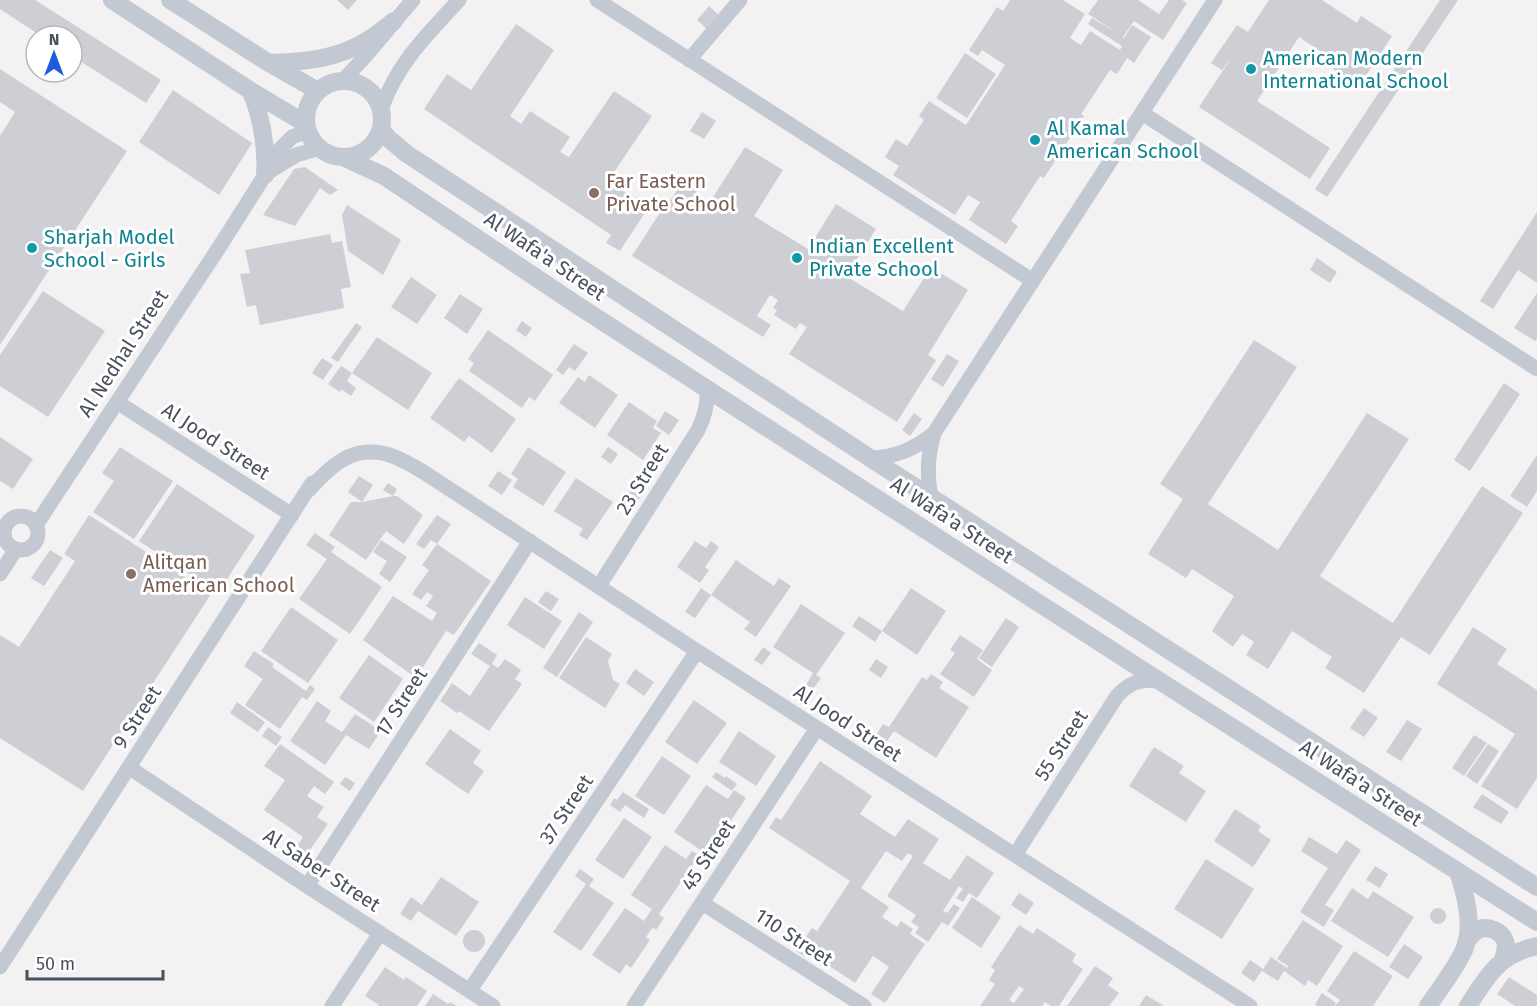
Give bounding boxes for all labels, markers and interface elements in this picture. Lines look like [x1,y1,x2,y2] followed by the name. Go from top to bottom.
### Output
[24,24,84,84] north arrow
[49,30,59,49] text: N
[1263,46,1448,93] place label: American Modern International School
[1244,62,1258,76] marker: American Modern International School
[1047,116,1199,163] place label: Al Kamal American School
[1028,133,1042,147] marker: Al Kamal American School
[606,169,736,216] place label: Far Eastern Private School
[587,186,601,200] marker: Far Eastern Private School
[480,207,611,306] street label: Al Wafa'a Street
[44,225,175,272] place label: Sharjah Model School - Girls
[809,234,955,281] place label: Indian Excellent Private School
[25,241,39,255] marker: Sharjah Model School - Girls
[790,251,804,265] marker: Indian Excellent Private School
[73,284,174,421] street label: Al Nedhal Street
[158,397,275,485] street label: Al Jood Street
[611,438,674,519] street label: 23 Street
[886,472,1018,569] street label: Al Wafa'a Street
[143,550,295,597] place label: Alitqan American School
[124,567,138,581] marker: Alitqan American School
[370,662,432,741] street label: 17 Street
[790,679,907,767] street label: Al Jood Street
[108,680,167,753] street label: 9 Street
[1029,704,1093,785] street label: 55 Street
[1295,735,1427,832] street label: Al Wafa'a Street
[534,769,598,848] street label: 37 Street
[676,814,740,895] street label: 45 Street
[259,823,386,917] street label: Al Saber Street
[751,903,838,971] street label: 110 Street
[27,943,164,981] scale bar
[36,953,75,975] text: 50 m

